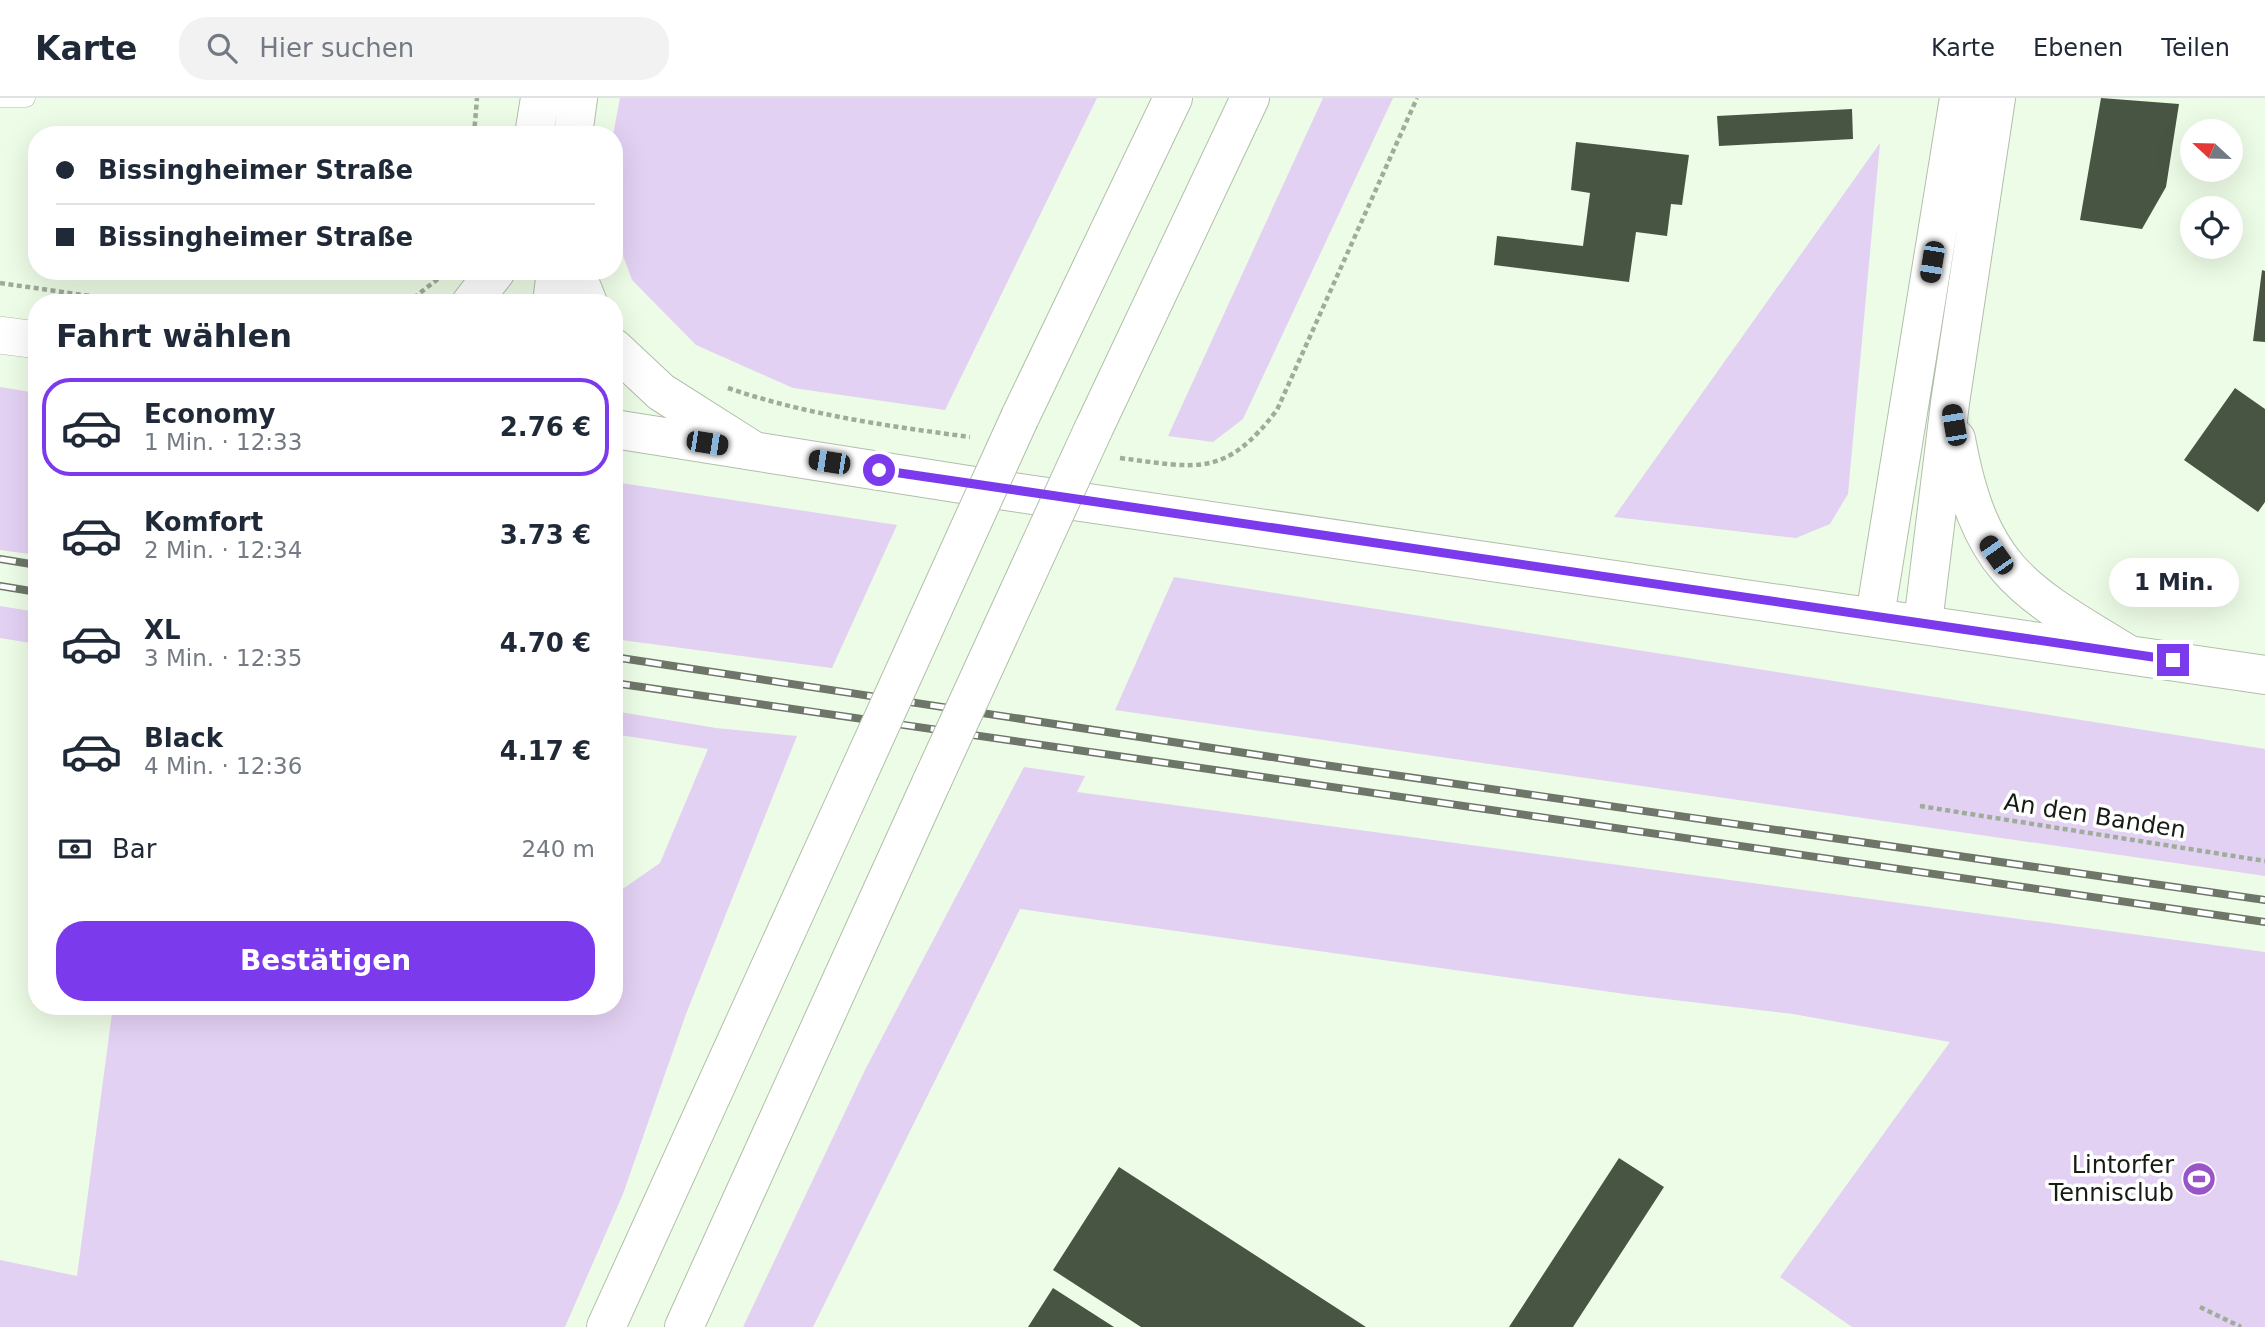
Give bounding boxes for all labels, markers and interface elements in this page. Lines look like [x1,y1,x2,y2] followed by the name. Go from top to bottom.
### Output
[179,17,669,80] search box
[35,29,137,68] text: Karte
[203,29,241,67] icon: search
[259,33,414,63] text: Hier suchen
[1931,34,1995,62] text: Karte
[2033,34,2123,62] text: Ebenen
[2161,34,2230,62] text: Teilen
[2180,119,2244,182] north arrow
[2180,119,2243,259] map controls
[98,155,413,185] text: Bissingheimer Straße
[2180,196,2243,259] button: locate
[98,222,413,252] text: Bissingheimer Straße
[1919,240,1946,284] car
[56,317,292,355] text: Fahrt wählen
[60,396,123,459] icon: car
[144,399,275,429] text: Economy
[1941,402,1968,448] car
[500,412,591,442] text: 2.76 €
[144,429,302,455] text: 1 Min. · 12:33
[685,429,730,457] car
[807,448,852,476] car
[863,454,895,486] route start
[60,504,123,567] icon: car
[144,507,263,537] text: Komfort
[500,520,591,550] text: 3.73 €
[1976,532,2017,578] car
[144,537,302,563] text: 2 Min. · 12:34
[2108,559,2238,608] callout: 1 Min.
[2134,569,2214,595] text: 1 Min.
[60,612,123,675] icon: car
[144,615,181,645] text: XL
[500,628,591,658] text: 4.70 €
[2157,644,2189,676] route end
[144,645,302,671] text: 3 Min. · 12:35
[60,720,123,783] icon: car
[144,723,223,753] text: Black
[500,736,591,766] text: 4.17 €
[144,753,302,779] text: 4 Min. · 12:36
[2002,788,2188,844] street label: An den Banden
[56,830,94,868] icon: cash
[112,834,156,864] text: Bar
[521,836,595,862] text: 240 m
[56,921,595,1001] button: Bestätigen
[2048,1151,2174,1207] place label: Lintorfer Tennisclub
[2180,1160,2218,1198] sports icon: Lintorfer Tennisclub

